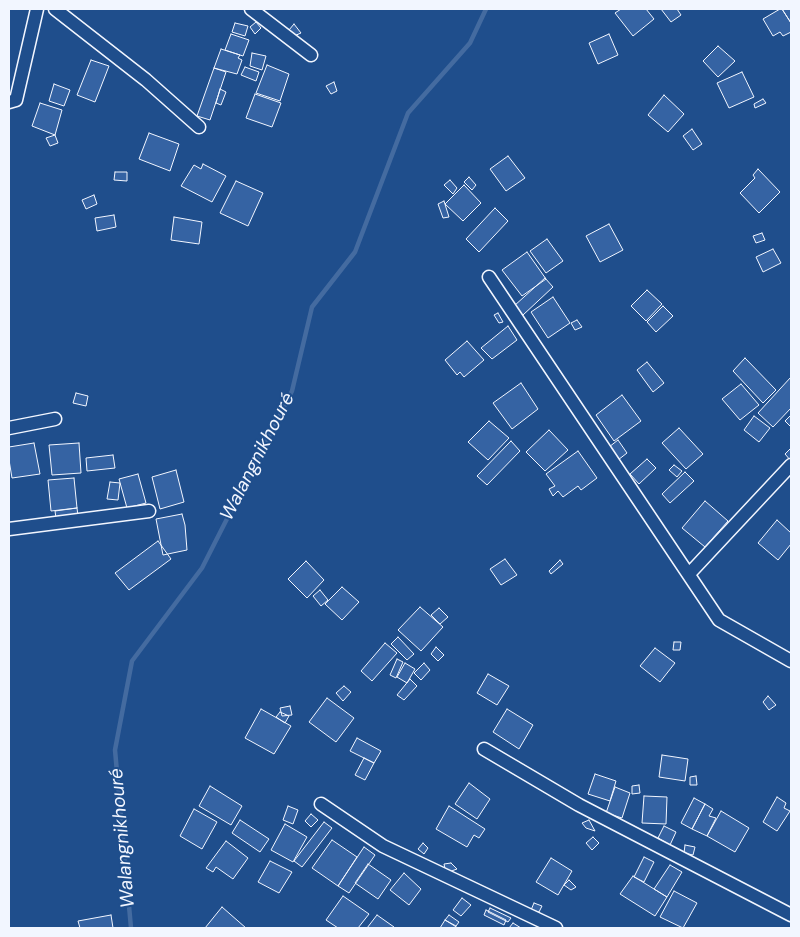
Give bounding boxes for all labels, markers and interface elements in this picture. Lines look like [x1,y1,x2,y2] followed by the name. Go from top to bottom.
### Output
[216,389,300,525] water label: Walangnikhouré
[106,767,140,909] water label: Walangnikhouré

